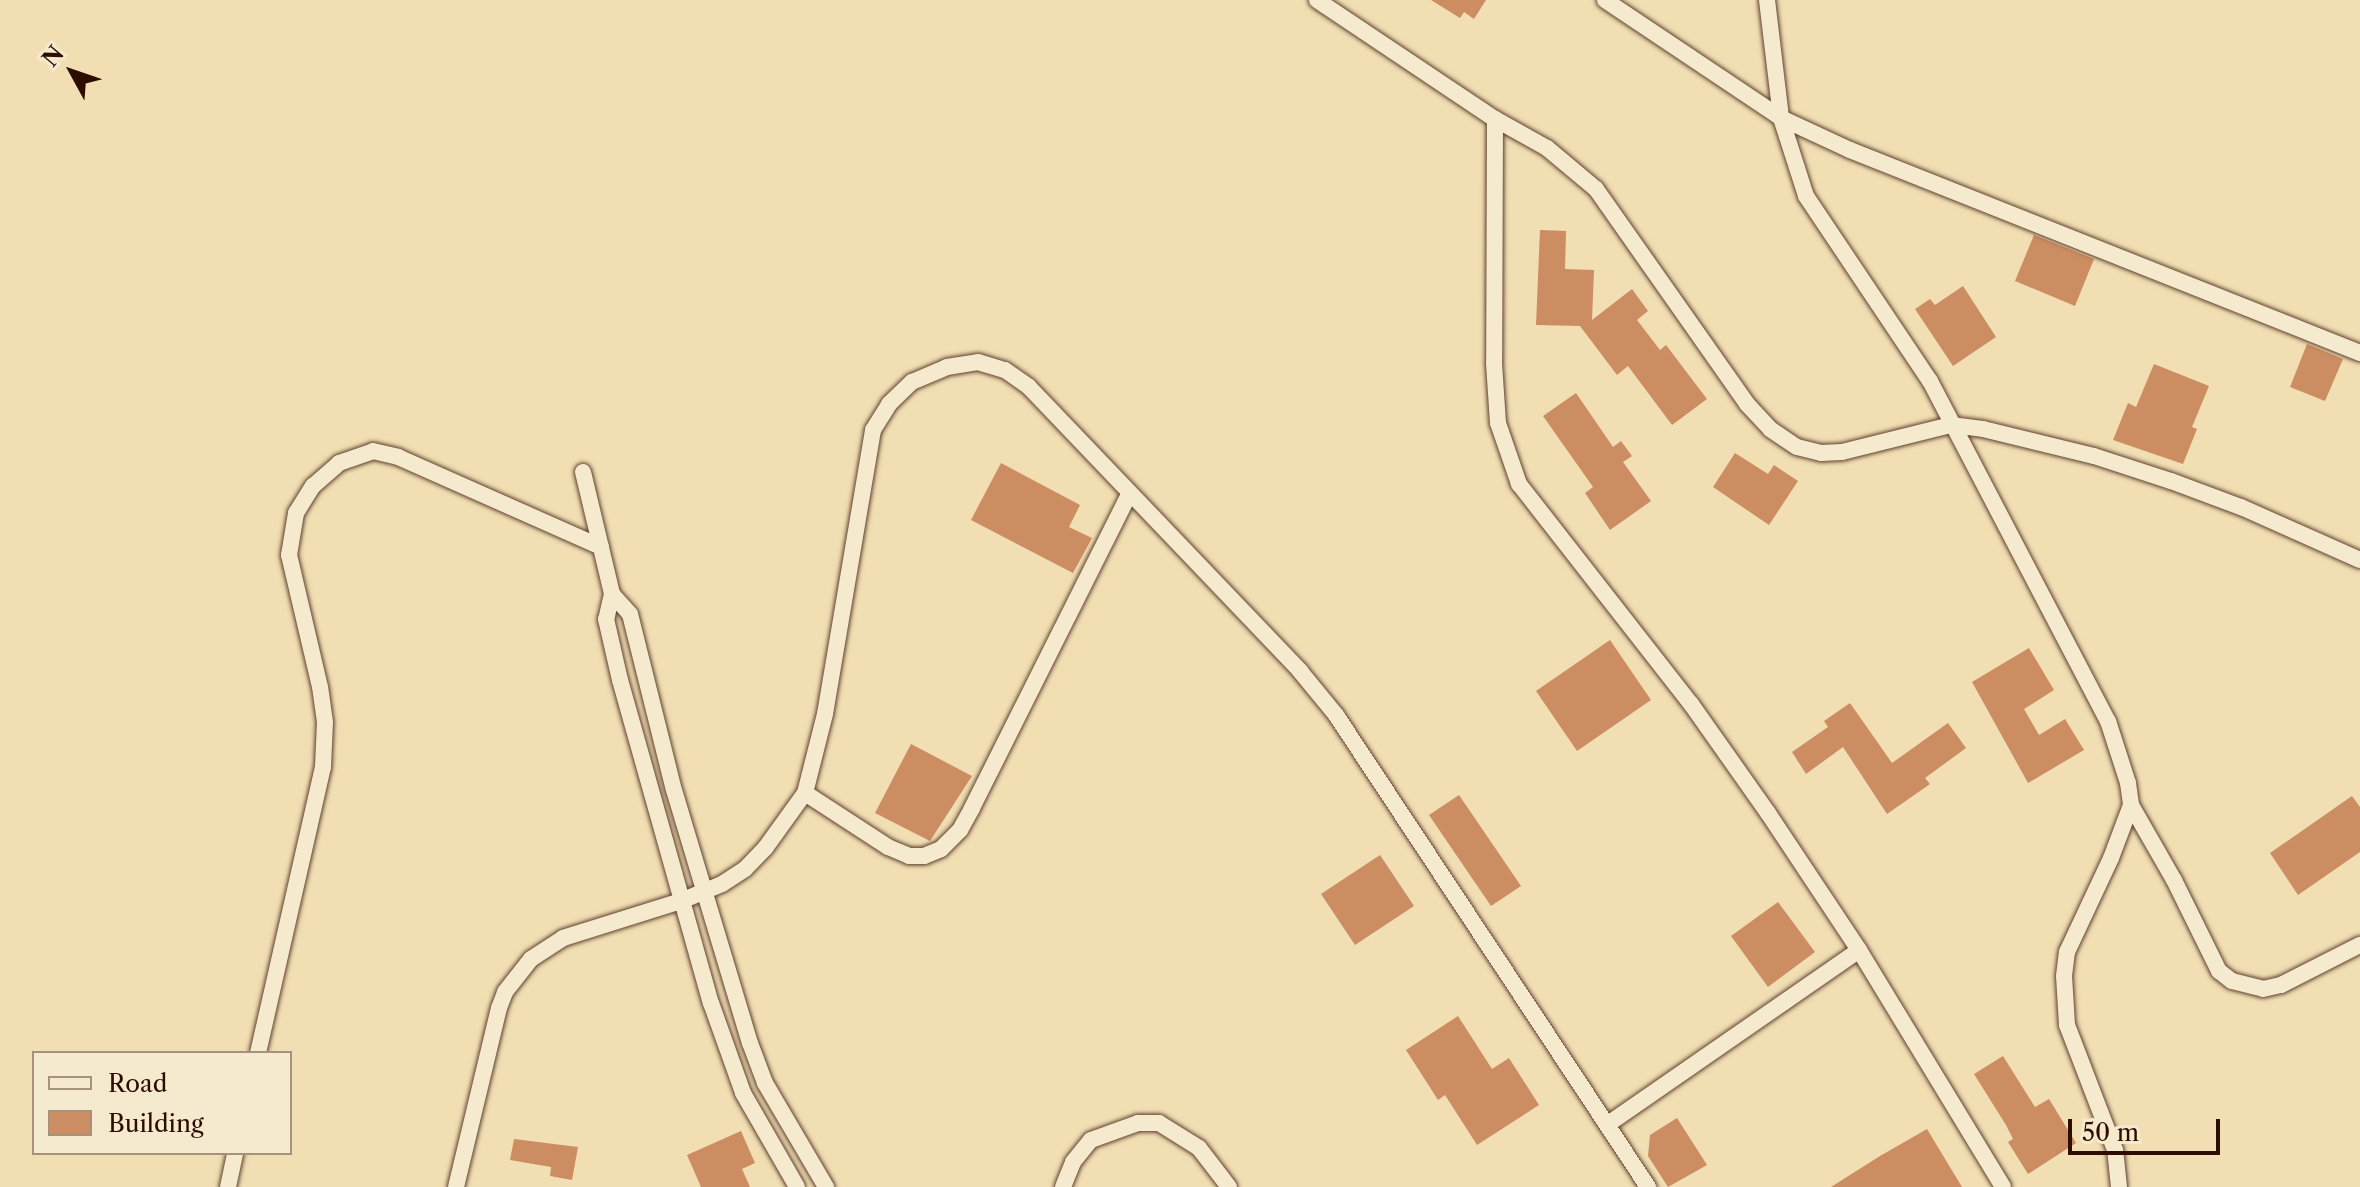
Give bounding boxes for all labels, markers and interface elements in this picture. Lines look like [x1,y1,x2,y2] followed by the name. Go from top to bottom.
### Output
[32,32,112,112] north arrow
[37,40,70,72] text: N
[32,1051,292,1155] legend
[108,1069,167,1098] text: Road
[2072,1103,2224,1153] scale bar
[108,1109,204,1138] text: Building
[2082,1118,2139,1147] text: 50 m

